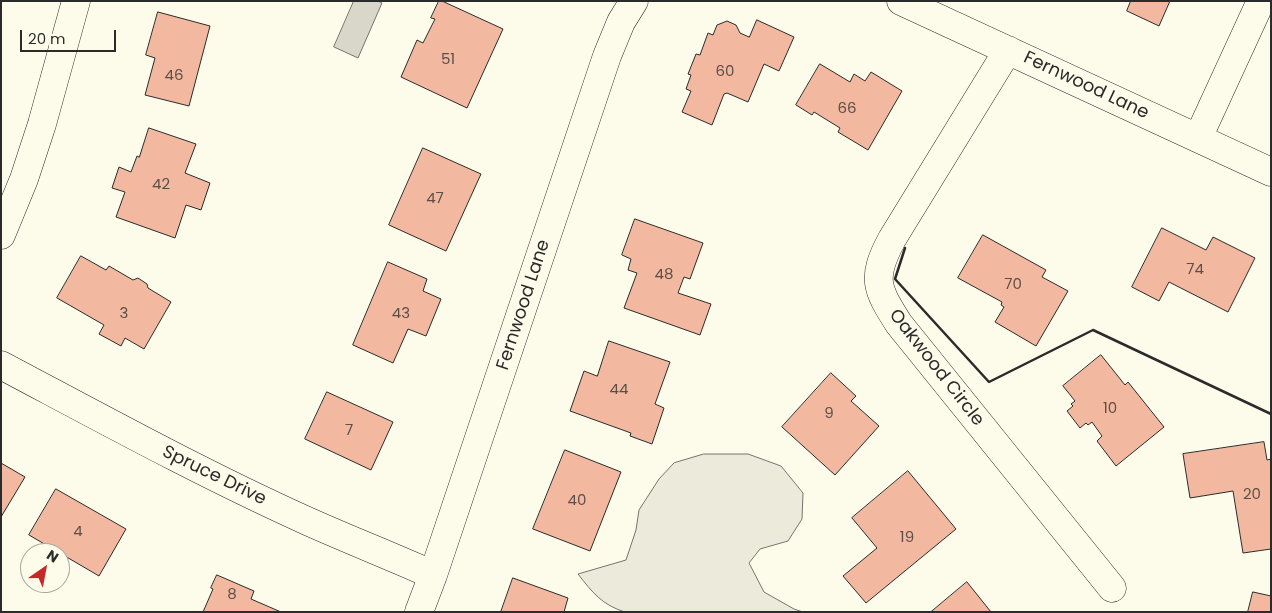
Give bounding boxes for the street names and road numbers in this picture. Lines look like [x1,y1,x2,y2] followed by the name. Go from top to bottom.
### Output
[1020,48,1152,124] street label: Fernwood Lane
[493,237,555,373] street label: Fernwood Lane
[884,305,988,431] street label: Oakwood Circle
[158,442,270,510] street label: Spruce Drive

